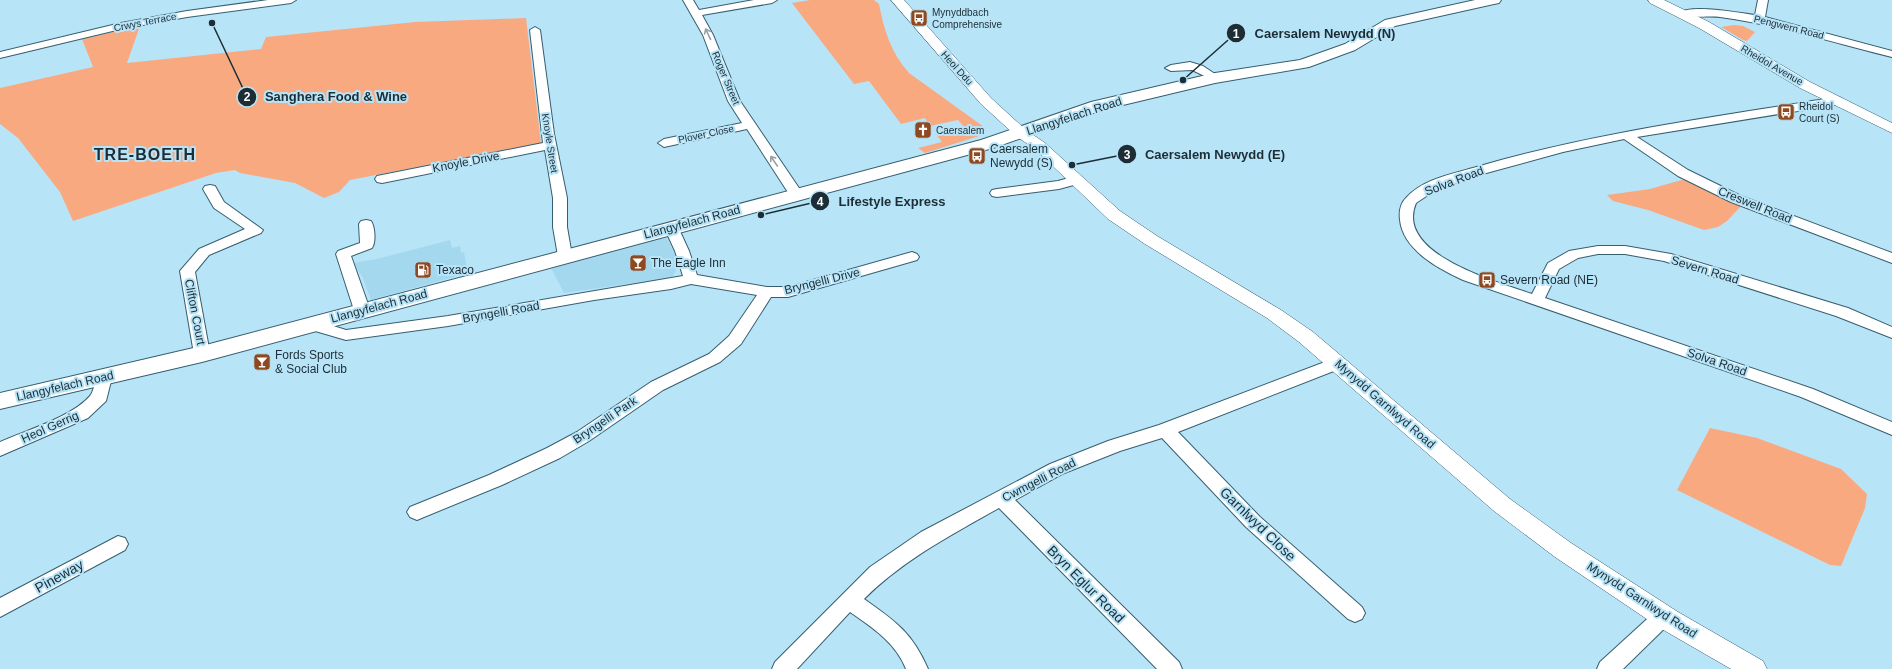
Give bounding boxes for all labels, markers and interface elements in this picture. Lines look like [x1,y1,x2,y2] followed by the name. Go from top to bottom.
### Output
[932,7,1002,30] place label: Mynyddbach Comprehensive
[909,8,929,28] bus stop icon: Mynyddbach Comprehensive
[113,10,178,33] street label: Crwys Terrace
[1753,13,1825,41] street label: Pengwern Road
[1226,21,1403,46] callout: Caersalem Newydd (N)
[1255,26,1395,41] text: Caersalem Newydd (N)
[1233,27,1240,41] text: 1
[703,29,711,41] one-way arrow
[1739,43,1805,87] street label: Rheidol Avenue
[939,49,975,87] street label: Heol Ddu
[710,50,742,106] street label: Roger Street
[237,84,415,109] callout: Sanghera Food & Wine
[265,89,407,104] text: Sanghera Food & Wine
[244,90,251,104] text: 2
[1025,94,1123,138] street label: Llangyfelach Road
[1799,101,1840,124] place label: Rheidol Court (S)
[1776,102,1796,122] bus stop icon: Rheidol Court (S)
[540,112,560,174] street label: Knoyle Street
[913,120,933,140] church icon: Caersalem
[677,123,735,145] street label: Plover Close
[936,125,984,136] place label: Caersalem
[990,142,1053,170] place label: Caersalem Newydd (S)
[1117,142,1294,167] callout: Caersalem Newydd (E)
[94,146,196,163] district label: TRE-BOETH
[967,146,987,166] bus stop icon: Caersalem Newydd (S)
[1145,147,1285,162] text: Caersalem Newydd (E)
[1124,148,1131,162] text: 3
[431,149,501,175] street label: Knoyle Drive
[770,156,778,167] one-way arrow
[1423,163,1485,199] street label: Solva Road
[1716,184,1794,226] street label: Creswell Road
[810,189,953,214] callout: Lifestyle Express
[839,194,945,209] text: Lifestyle Express
[817,195,824,209] text: 4
[642,202,742,242] street label: Llangyfelach Road
[628,253,648,273] bar icon: The Eagle Inn
[1669,253,1741,287] street label: Severn Road
[651,256,726,270] place label: The Eagle Inn
[413,260,433,280] fuel station icon: Texaco
[436,263,474,277] place label: Texaco
[783,265,862,297] street label: Bryngelli Drive
[1477,270,1497,290] bus stop icon: Severn Road (NE)
[1500,273,1598,287] place label: Severn Road (NE)
[182,278,208,347] street label: Clifton Court
[329,286,429,326] street label: Llangyfelach Road
[461,298,541,326] street label: Bryngelli Road
[1685,345,1749,379] street label: Solva Road
[275,348,347,376] place label: Fords Sports & Social Club
[252,352,272,372] bar icon: Fords Sports & Social Club
[1332,357,1438,451] street label: Mynydd Garnlwyd Road
[15,368,115,404] street label: Llangyfelach Road
[570,393,640,447] street label: Bryngelli Park
[19,408,81,446] street label: Heol Gerrig
[1000,455,1078,505] street label: Cwmgelli Road
[1217,484,1299,564] street label: Garnlwyd Close
[1044,542,1128,626] street label: Bryn Eglur Road
[32,556,86,596] street label: Pineway
[1584,559,1700,641] street label: Mynydd Garnlwyd Road

